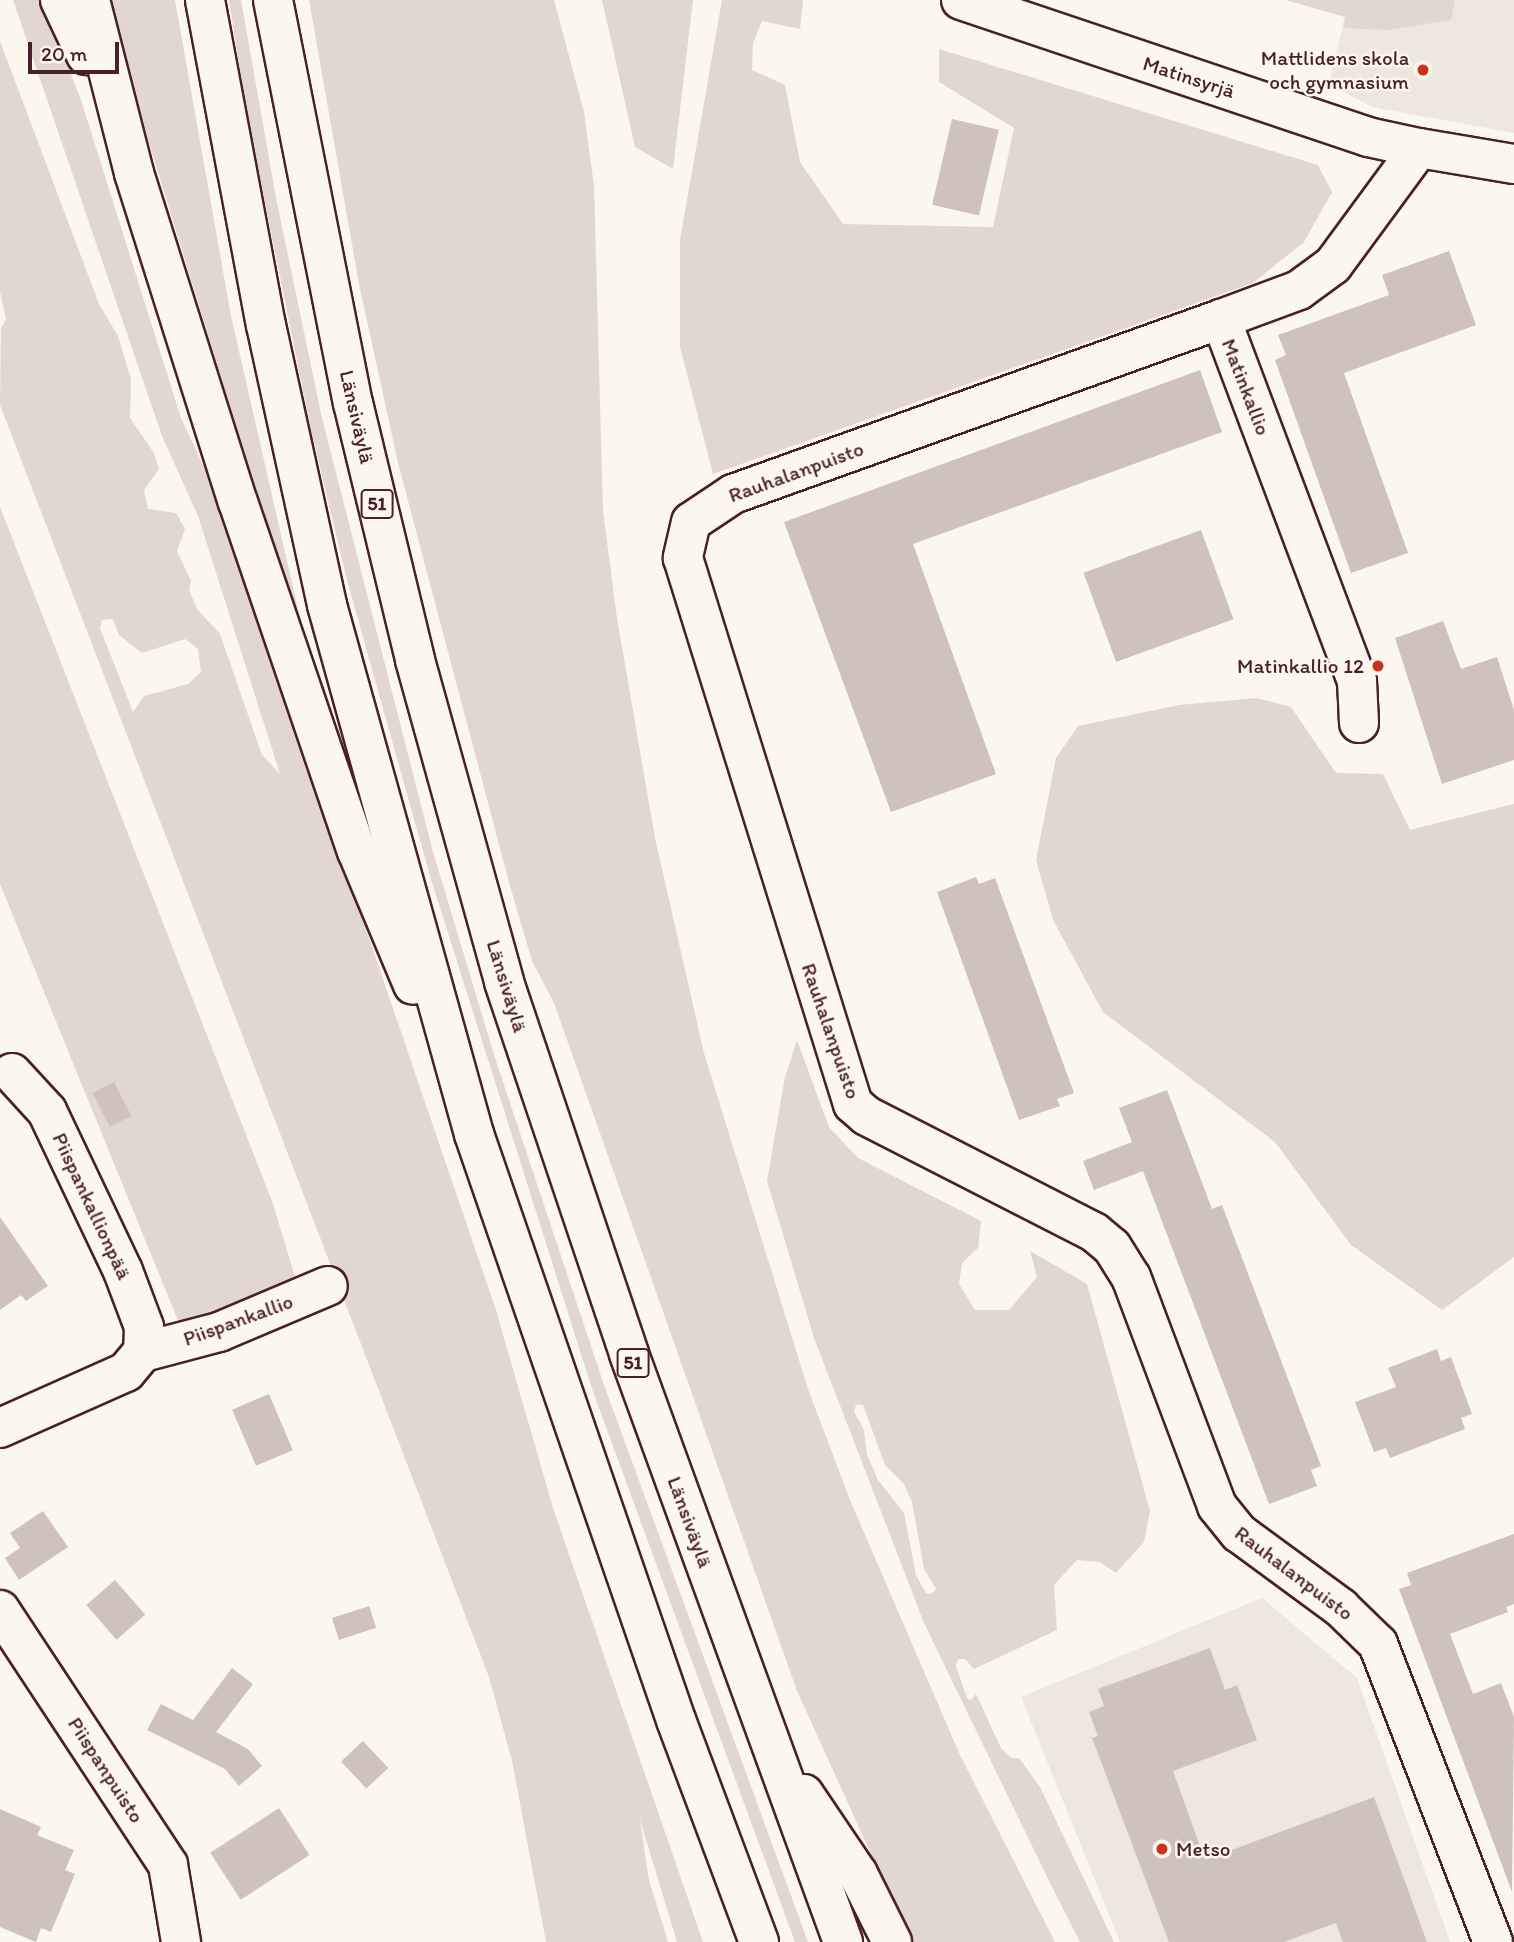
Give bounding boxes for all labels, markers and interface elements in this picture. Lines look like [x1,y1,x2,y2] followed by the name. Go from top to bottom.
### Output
[32,28,122,72] scale bar
[41,41,87,66] text: 20 m
[1261,45,1409,95] place label: Mattlidens skola och gymnasium
[1140,50,1238,104] street label: Matinsyrjä
[1415,62,1431,78] marker: Mattlidens skola och gymnasium
[1216,335,1276,439] street label: Matinkallio
[334,368,380,466] street label: Länsiväylä
[725,436,867,508] street label: Rauhalanpuisto
[360,489,394,520] road number: 51
[1237,653,1364,679] place label: Matinkallio 12
[1370,658,1386,674] marker: Matinkallio 12
[481,937,533,1035] street label: Länsiväylä
[796,960,866,1102] street label: Rauhalanpuisto
[47,1129,137,1283] street label: Piispankallionpää
[180,1288,296,1352] street label: Piispankallio
[616,1348,650,1378] road number: 51
[662,1473,718,1571] street label: Länsiväylä
[1230,1520,1358,1626] street label: Rauhalanpuisto
[62,1712,150,1828] street label: Piispanpuisto
[1176,1836,1230,1862] place label: Metso
[1154,1841,1170,1857] marker: Metso

